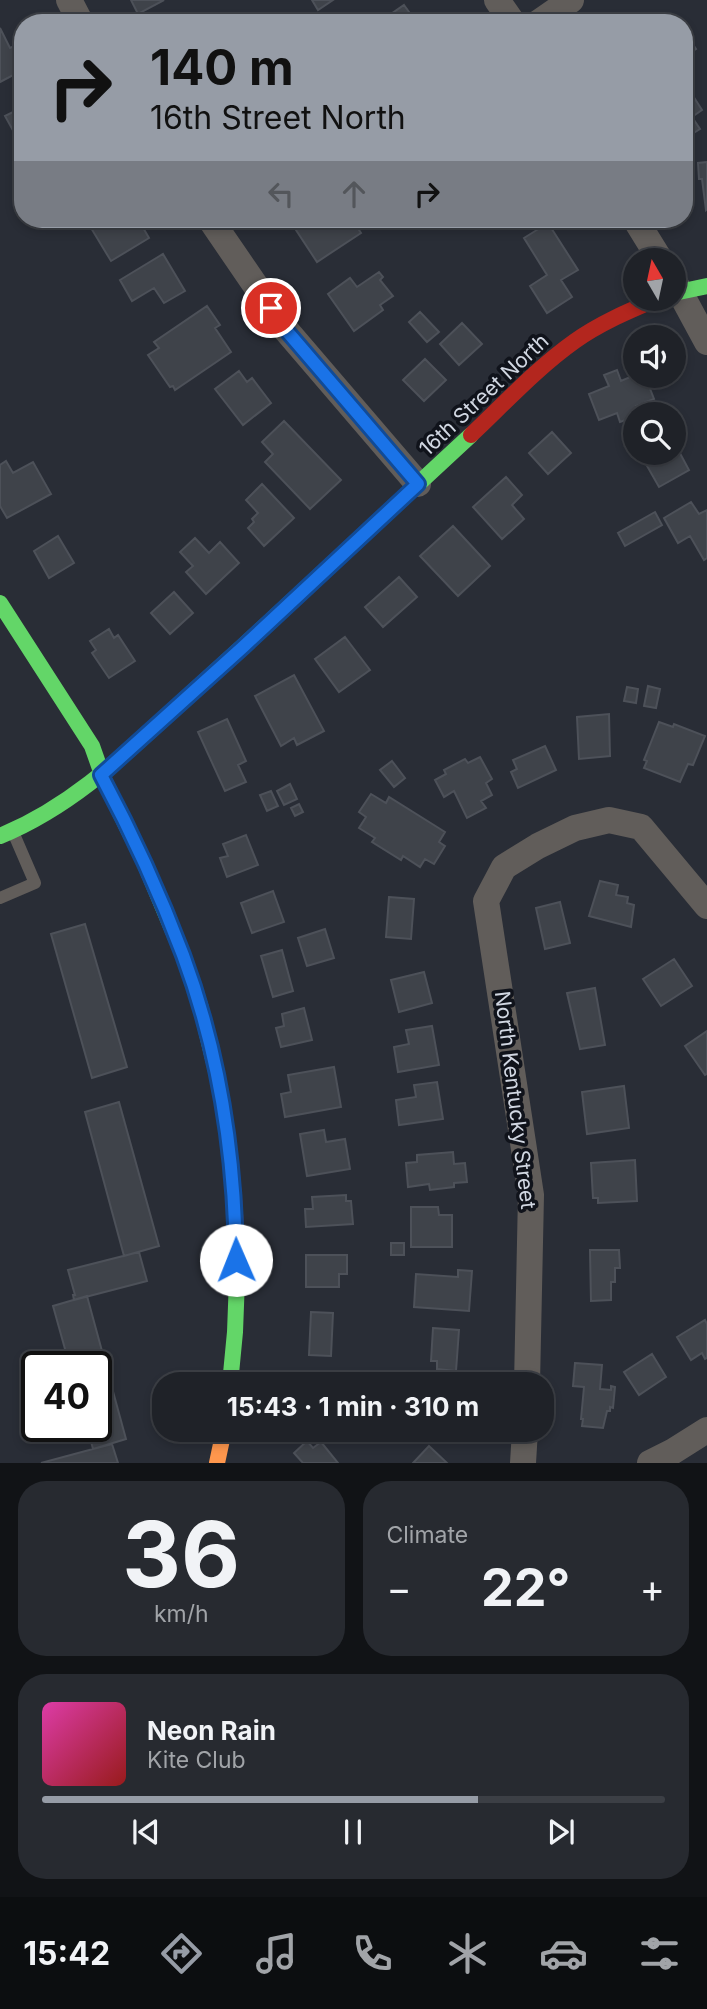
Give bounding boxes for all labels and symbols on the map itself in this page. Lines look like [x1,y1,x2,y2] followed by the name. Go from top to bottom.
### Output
[623,248,686,312] north arrow
[241,278,301,338] pin
[414,328,554,461] street label: 16th Street North
[490,989,541,1211] street label: North Kentucky Street
[199,1223,273,1297] position arrow
[21,1351,112,1442] speed limit sign: 40

